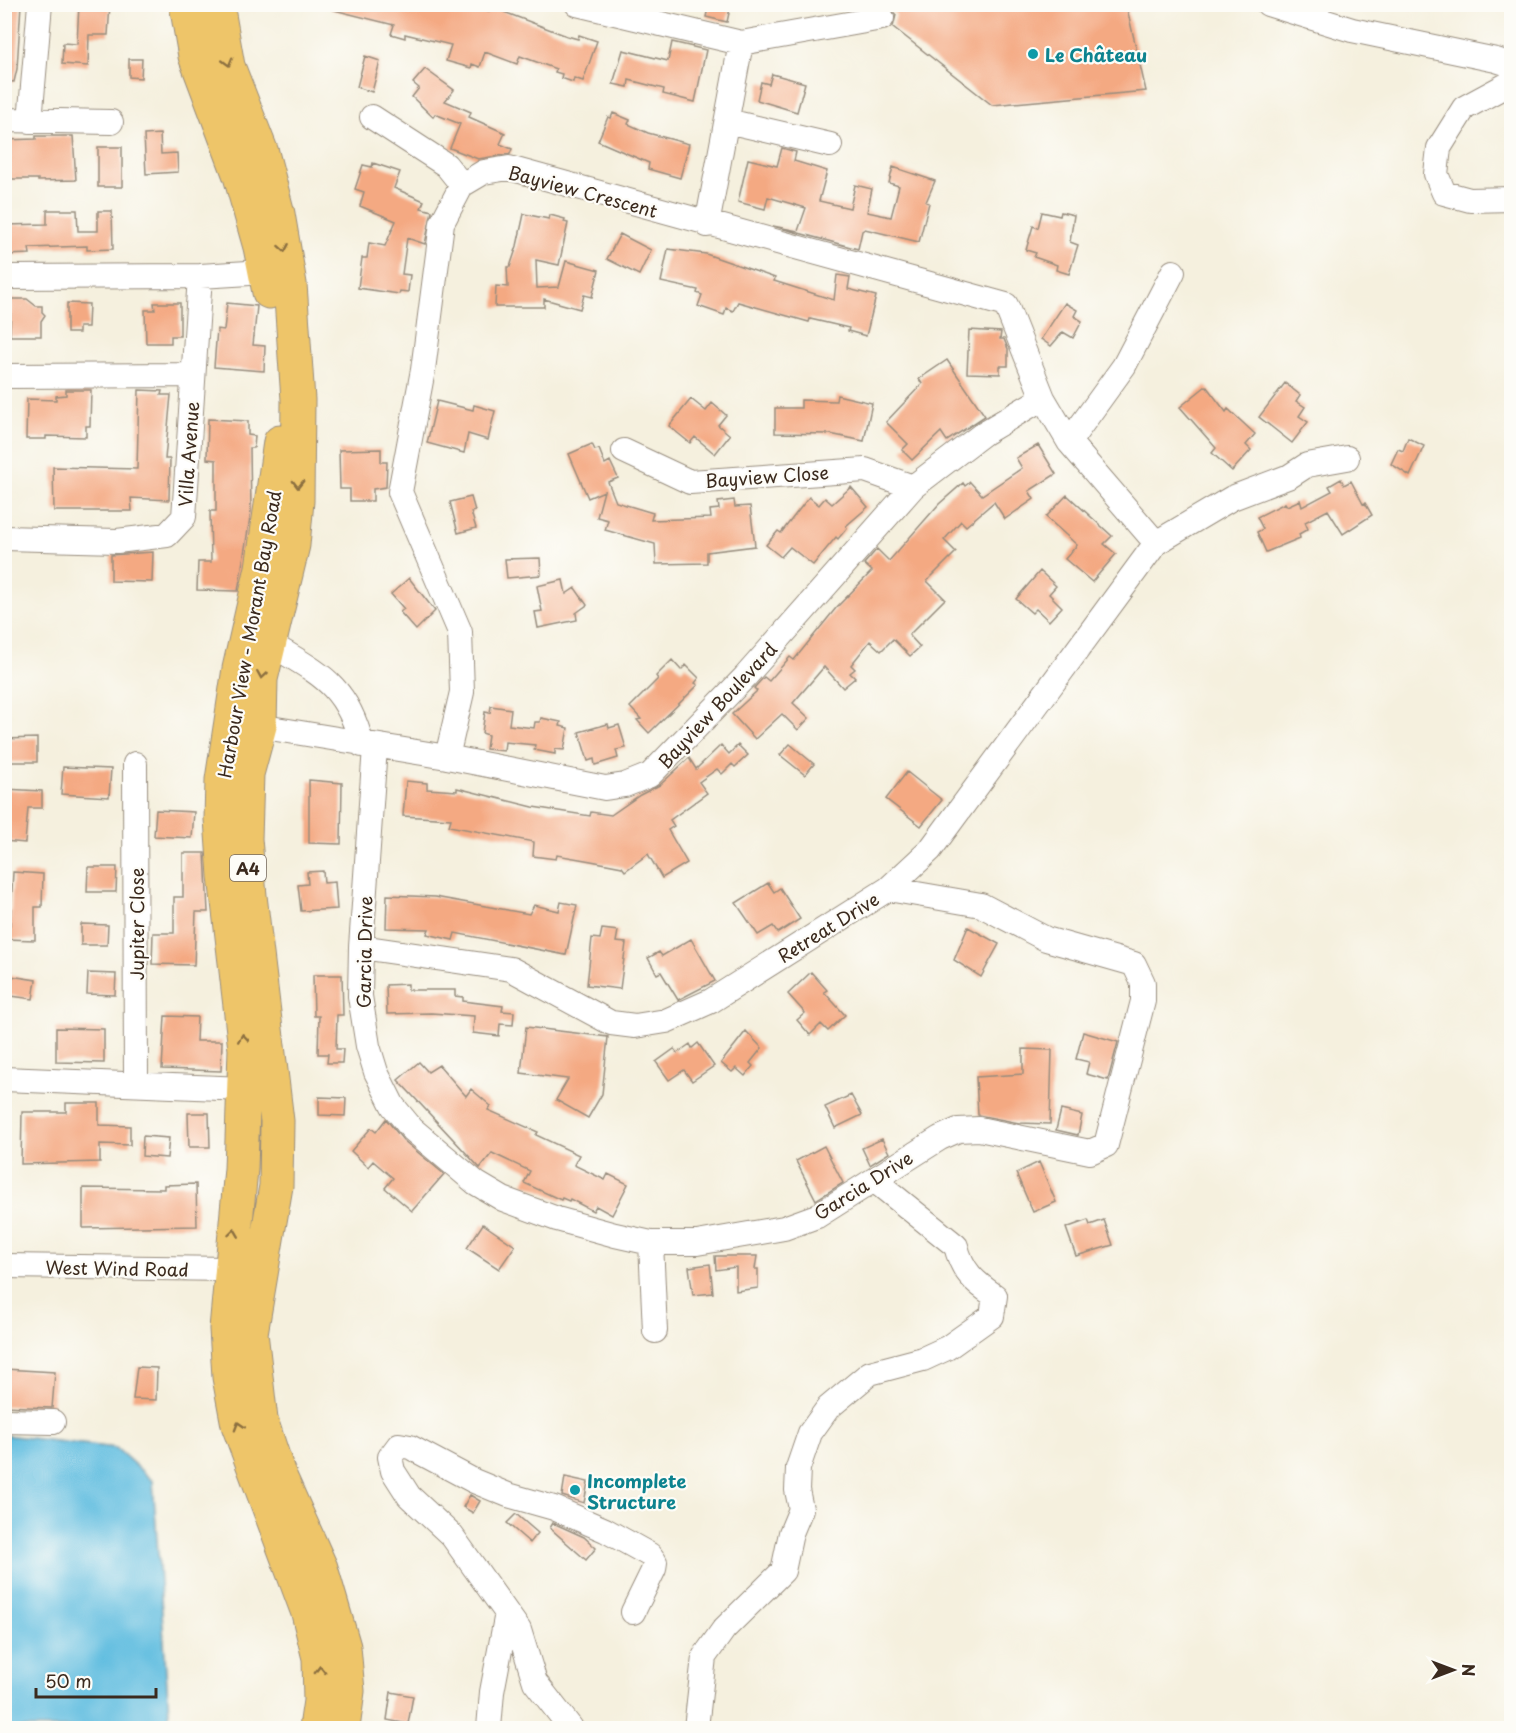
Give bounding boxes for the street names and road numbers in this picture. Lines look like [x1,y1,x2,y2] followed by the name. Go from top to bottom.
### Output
[505,158,661,224] street label: Bayview Crescent
[171,400,205,508] street label: Villa Avenue
[704,458,830,494] street label: Bayview Close
[210,488,288,780] street label: Harbour View - Morant Bay Road
[651,636,783,774] street label: Bayview Boulevard
[230,855,266,881] road number: A4
[123,868,150,980] street label: Jupiter Close
[772,885,884,969] street label: Retreat Drive
[350,895,378,1008] street label: Garcia Drive
[808,1144,918,1226] street label: Garcia Drive
[45,1253,189,1283] street label: West Wind Road

